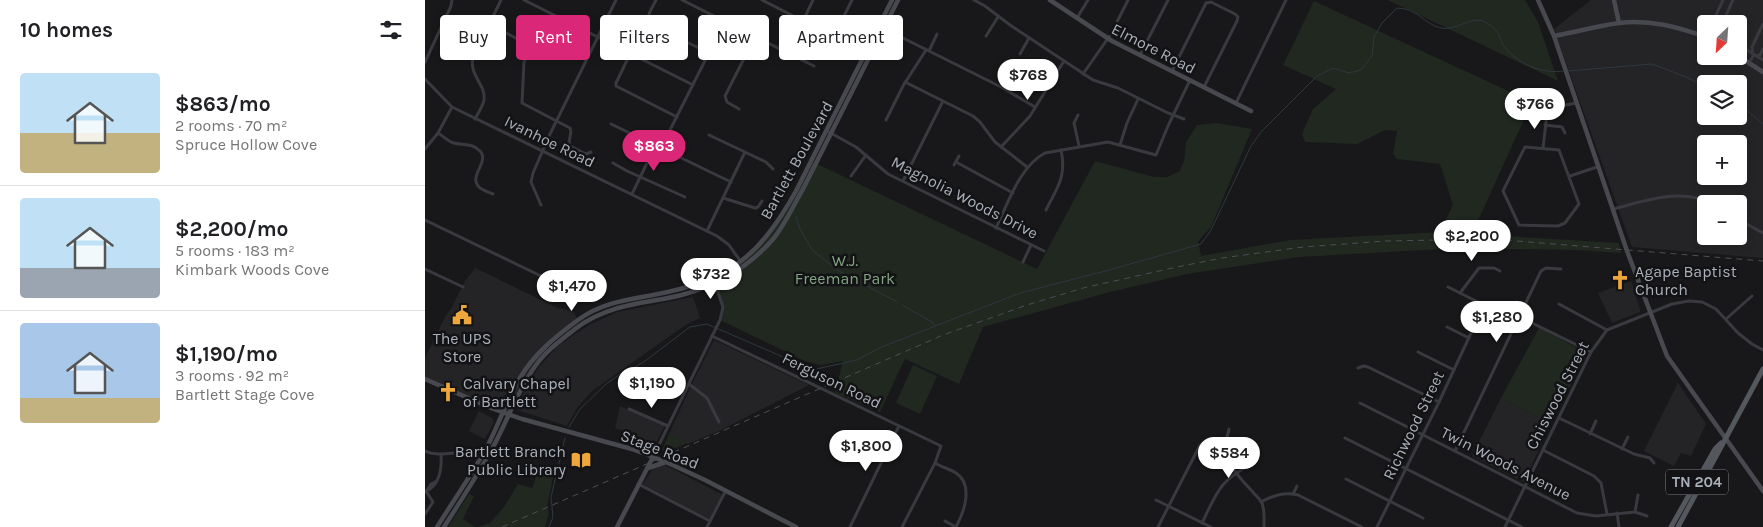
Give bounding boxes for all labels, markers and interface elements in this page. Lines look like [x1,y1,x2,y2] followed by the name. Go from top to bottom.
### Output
[440,15,506,60] chip: Buy
[516,15,590,60] chip: Rent
[600,15,688,60] chip: Filters
[698,15,769,60] chip: New
[779,15,903,60] chip: Apartment
[1697,15,1747,65] north arrow
[1697,15,1747,245] map controls
[377,16,405,44] icon: filters
[20,18,113,42] text: 10 homes
[1109,19,1199,78] street label: Elmore Road
[998,58,1058,101] pin: $768
[1008,65,1048,84] text: $768
[1697,75,1747,125] button: layers
[1505,88,1565,130] pin: $766
[175,92,271,116] text: $863/mo
[60,93,120,153] icon: home
[1516,94,1554,113] text: $766
[756,98,837,223] street label: Bartlett Boulevard
[501,111,598,172] street label: Ivanhoe Road
[175,116,287,135] text: 2 rooms · 70 m²
[624,130,684,172] pin: $863
[175,135,317,154] text: Spruce Hollow Cove
[1697,135,1747,185] button: +
[633,136,675,155] text: $863
[888,152,1041,243] street label: Magnolia Woods Drive
[1697,195,1747,245] button: −
[175,217,288,241] text: $2,200/mo
[60,218,120,278] icon: home
[1431,220,1513,262] pin: $2,200
[1445,226,1499,245] text: $2,200
[175,241,295,260] text: 5 rooms · 183 m²
[795,251,895,288] park label: W.J. Freeman Park
[681,258,741,300] pin: $732
[175,260,329,279] text: Kimbark Woods Cove
[1635,262,1737,299] place label: Agape Baptist Church
[692,264,730,283] text: $732
[1609,269,1631,291] church icon: Agape Baptist Church
[531,270,613,312] pin: $1,470
[548,276,596,295] text: $1,470
[1456,300,1538,343] pin: $1,280
[451,304,473,326] public building icon: The UPS Store
[1472,307,1522,326] text: $1,280
[433,329,491,366] place label: The UPS Store
[1522,338,1593,453] street label: Chiswood Street
[175,342,278,366] text: $1,190/mo
[60,343,120,403] icon: home
[779,348,884,413] street label: Ferguson Road
[175,366,289,385] text: 3 rooms · 92 m²
[611,366,693,409] pin: $1,190
[1379,368,1448,483] street label: Richwood Street
[629,373,675,392] text: $1,190
[463,374,570,411] place label: Calvary Chapel of Bartlett
[437,381,459,403] church icon: Calvary Chapel of Bartlett
[175,385,314,404] text: Bartlett Stage Cove
[1438,423,1574,504] street label: Twin Woods Avenue
[618,426,702,473] street label: Stage Road
[825,430,907,472] pin: $1,800
[840,436,892,455] text: $1,800
[1199,436,1259,479] pin: $584
[455,442,567,479] place label: Bartlett Branch Public Library
[1209,443,1249,462] text: $584
[570,449,592,471] library icon: Bartlett Branch Public Library
[1666,470,1728,494] road number: TN 204

